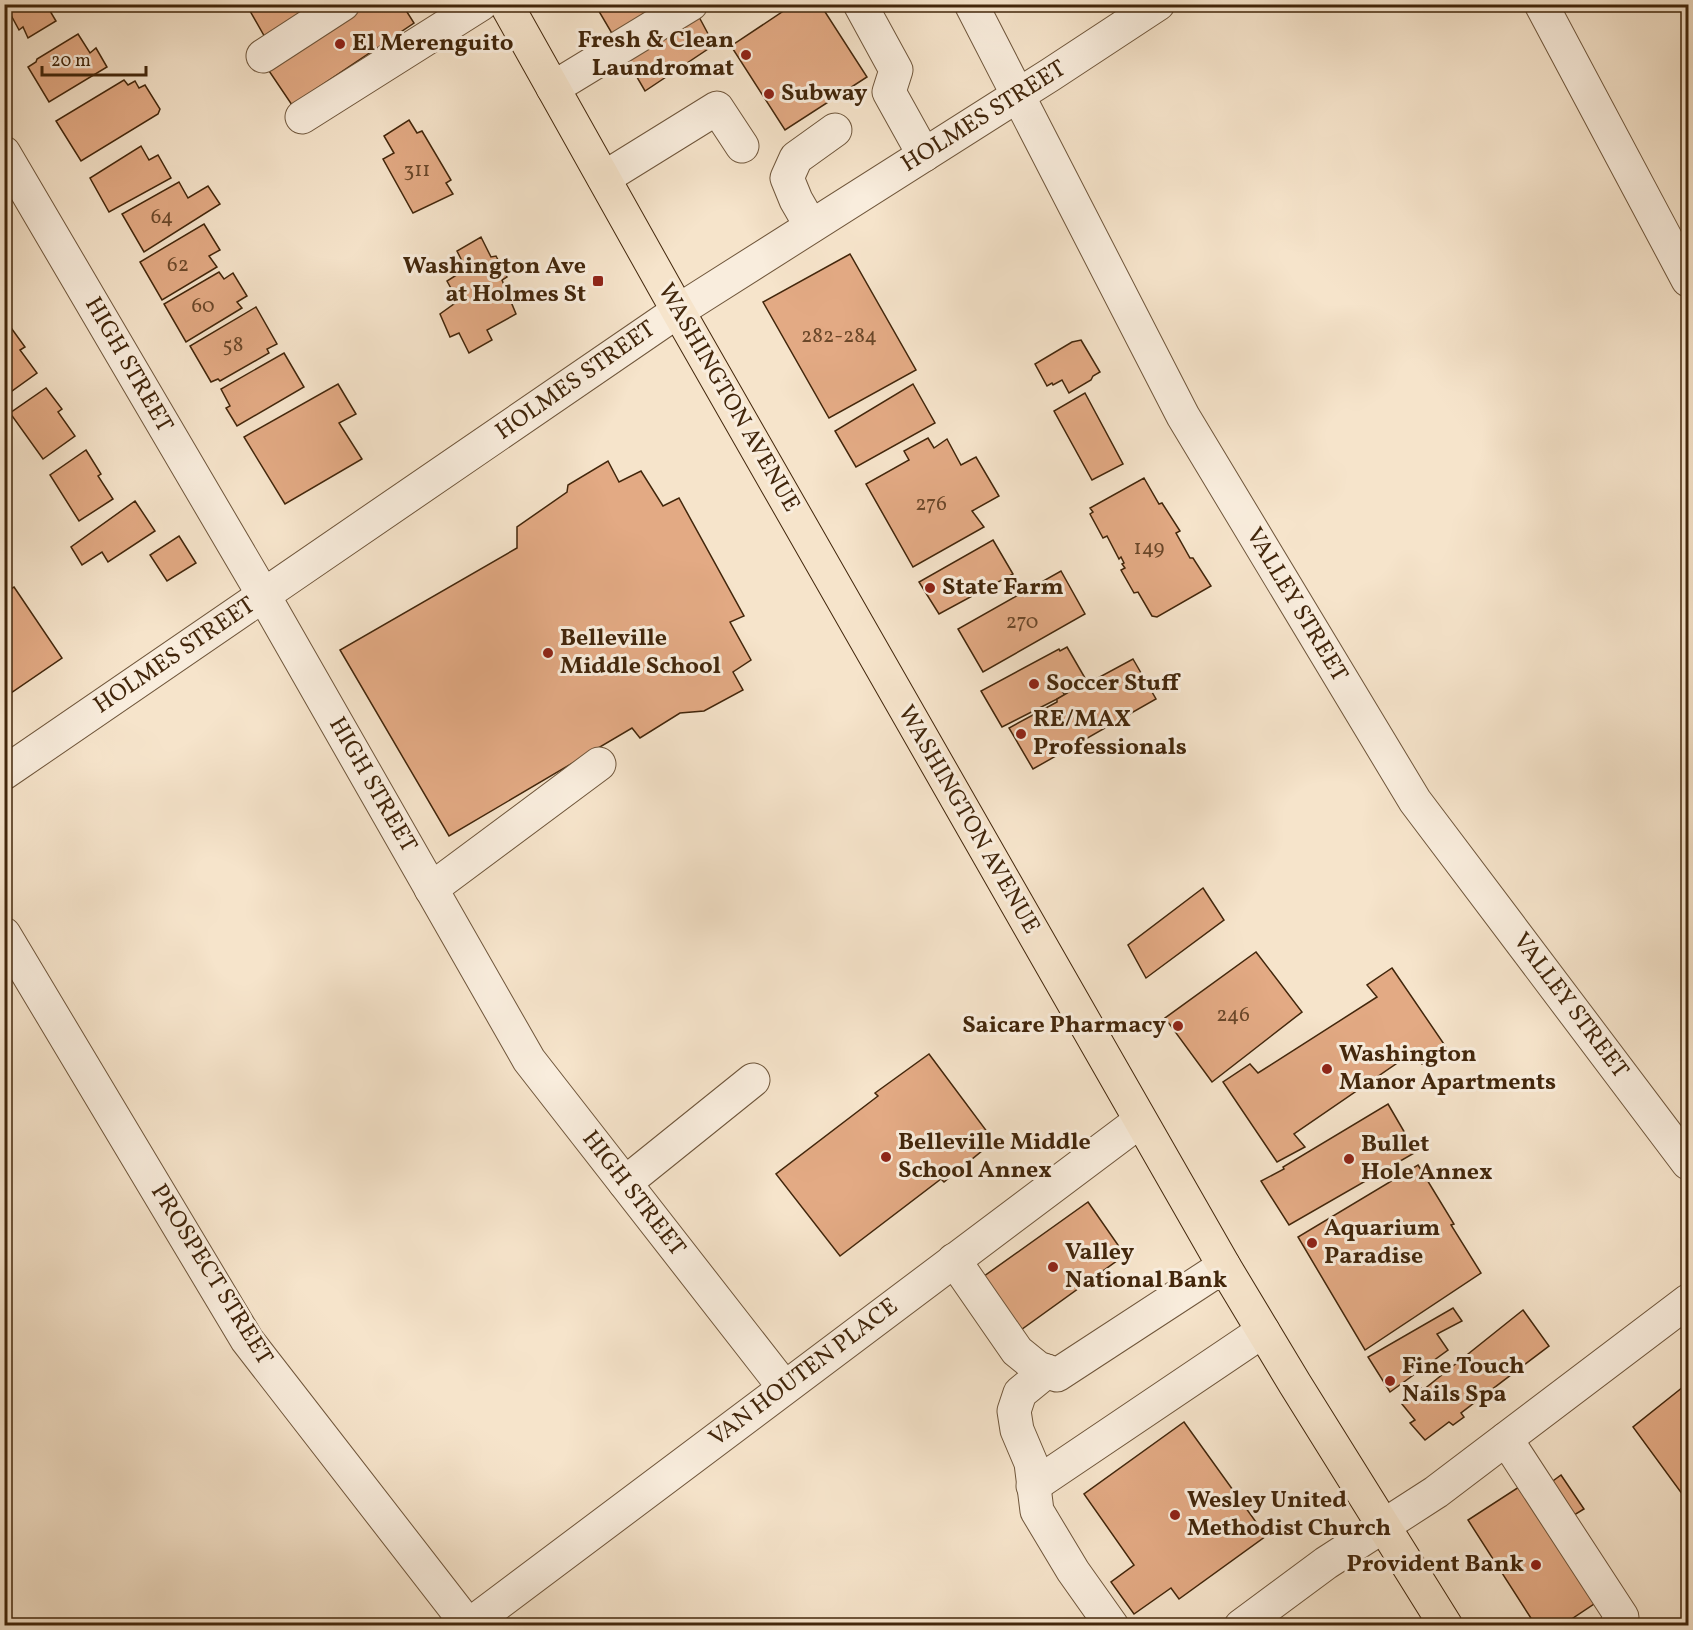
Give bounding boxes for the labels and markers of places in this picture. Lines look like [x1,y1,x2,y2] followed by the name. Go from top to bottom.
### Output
[577,24,734,86] place label: Fresh & Clean Laundromat
[352,27,513,61] place label: El Merenguito
[333,37,347,51] marker: El Merenguito
[739,48,753,62] marker: Fresh & Clean Laundromat
[781,77,868,111] place label: Subway
[762,87,776,101] marker: Subway
[403,250,586,312] place label: Washington Ave at Holmes St
[591,274,605,288] marker: Washington Ave at Holmes St
[942,571,1064,605] place label: State Farm
[923,581,937,595] marker: State Farm
[560,622,721,684] place label: Belleville Middle School
[541,646,555,660] marker: Belleville Middle School
[1046,667,1181,701] place label: Soccer Stuff
[1027,677,1041,691] marker: Soccer Stuff
[1033,703,1187,765] place label: RE/MAX Professionals
[1014,727,1028,741] marker: RE/MAX Professionals
[962,1009,1167,1043] place label: Saicare Pharmacy
[1171,1019,1185,1033] marker: Saicare Pharmacy
[1339,1038,1556,1100] place label: Washington Manor Apartments
[1320,1062,1334,1076] marker: Washington Manor Apartments
[898,1126,1091,1188] place label: Belleville Middle School Annex
[1361,1128,1493,1190] place label: Bullet Hole Annex
[879,1150,893,1164] marker: Belleville Middle School Annex
[1342,1152,1356,1166] marker: Bullet Hole Annex
[1324,1212,1440,1274] place label: Aquarium Paradise
[1065,1236,1228,1298] place label: Valley National Bank
[1305,1236,1319,1250] marker: Aquarium Paradise
[1046,1260,1060,1274] marker: Valley National Bank
[1402,1350,1525,1412] place label: Fine Touch Nails Spa
[1383,1374,1397,1388] marker: Fine Touch Nails Spa
[1187,1484,1391,1546] place label: Wesley United Methodist Church
[1168,1508,1182,1522] marker: Wesley United Methodist Church
[1347,1548,1524,1582] place label: Provident Bank
[1529,1558,1543,1572] marker: Provident Bank

